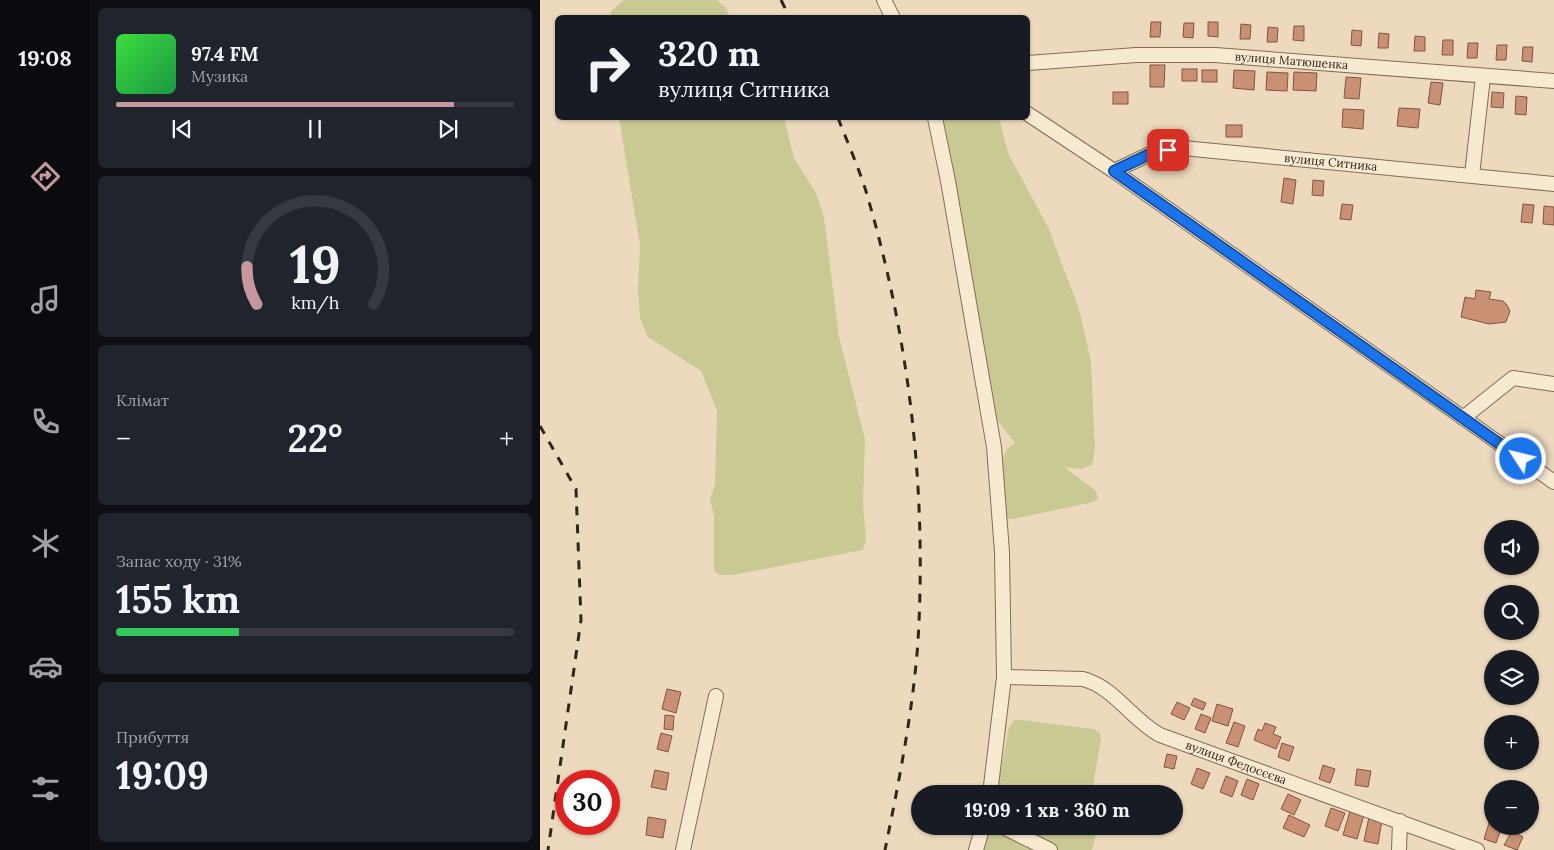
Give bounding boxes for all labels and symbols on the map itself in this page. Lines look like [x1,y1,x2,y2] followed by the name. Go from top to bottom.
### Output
[1234,49,1349,72] street label: вулиця Матюшенка
[1147,129,1189,171] pin
[1283,150,1378,174] street label: вулиця Ситника
[1494,432,1546,484] position arrow
[1184,737,1289,787] street label: вулиця Федосєєва
[555,770,620,835] speed limit sign: 30

